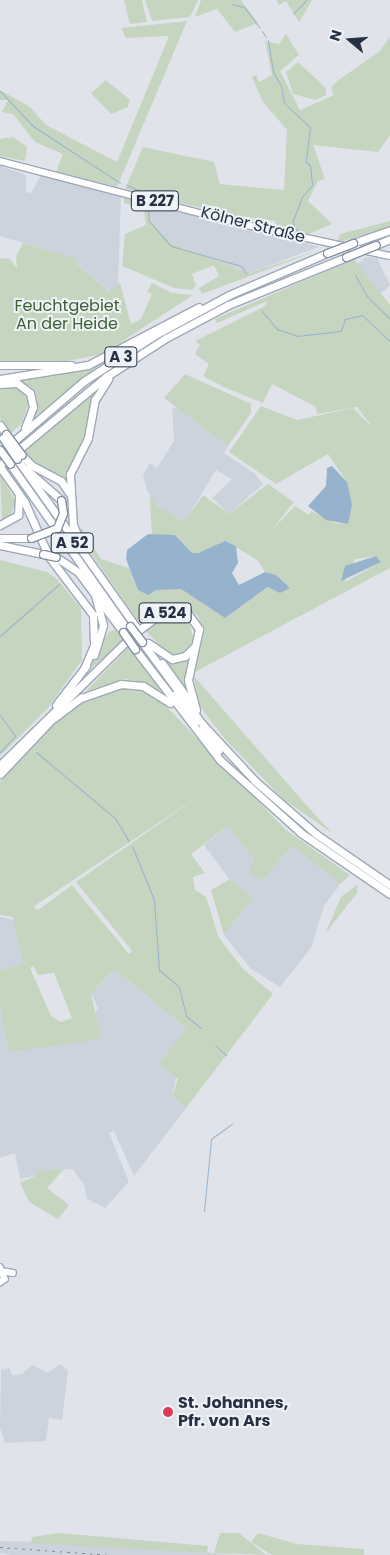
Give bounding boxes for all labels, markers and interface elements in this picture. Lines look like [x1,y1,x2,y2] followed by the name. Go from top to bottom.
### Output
[325,15,375,65] north arrow
[325,27,347,43] text: N
[130,188,180,214] road number: B 227
[199,203,307,247] street label: Kölner Straße
[14,296,120,334] park label: Feuchtgebiet An der Heide
[104,344,138,370] road number: A 3
[50,530,94,556] road number: A 52
[138,600,192,626] road number: A 524
[178,1393,288,1431] place label: St. Johannes, Pfr. von Ars
[162,1406,174,1418] marker: St. Johannes, Pfr. von Ars

